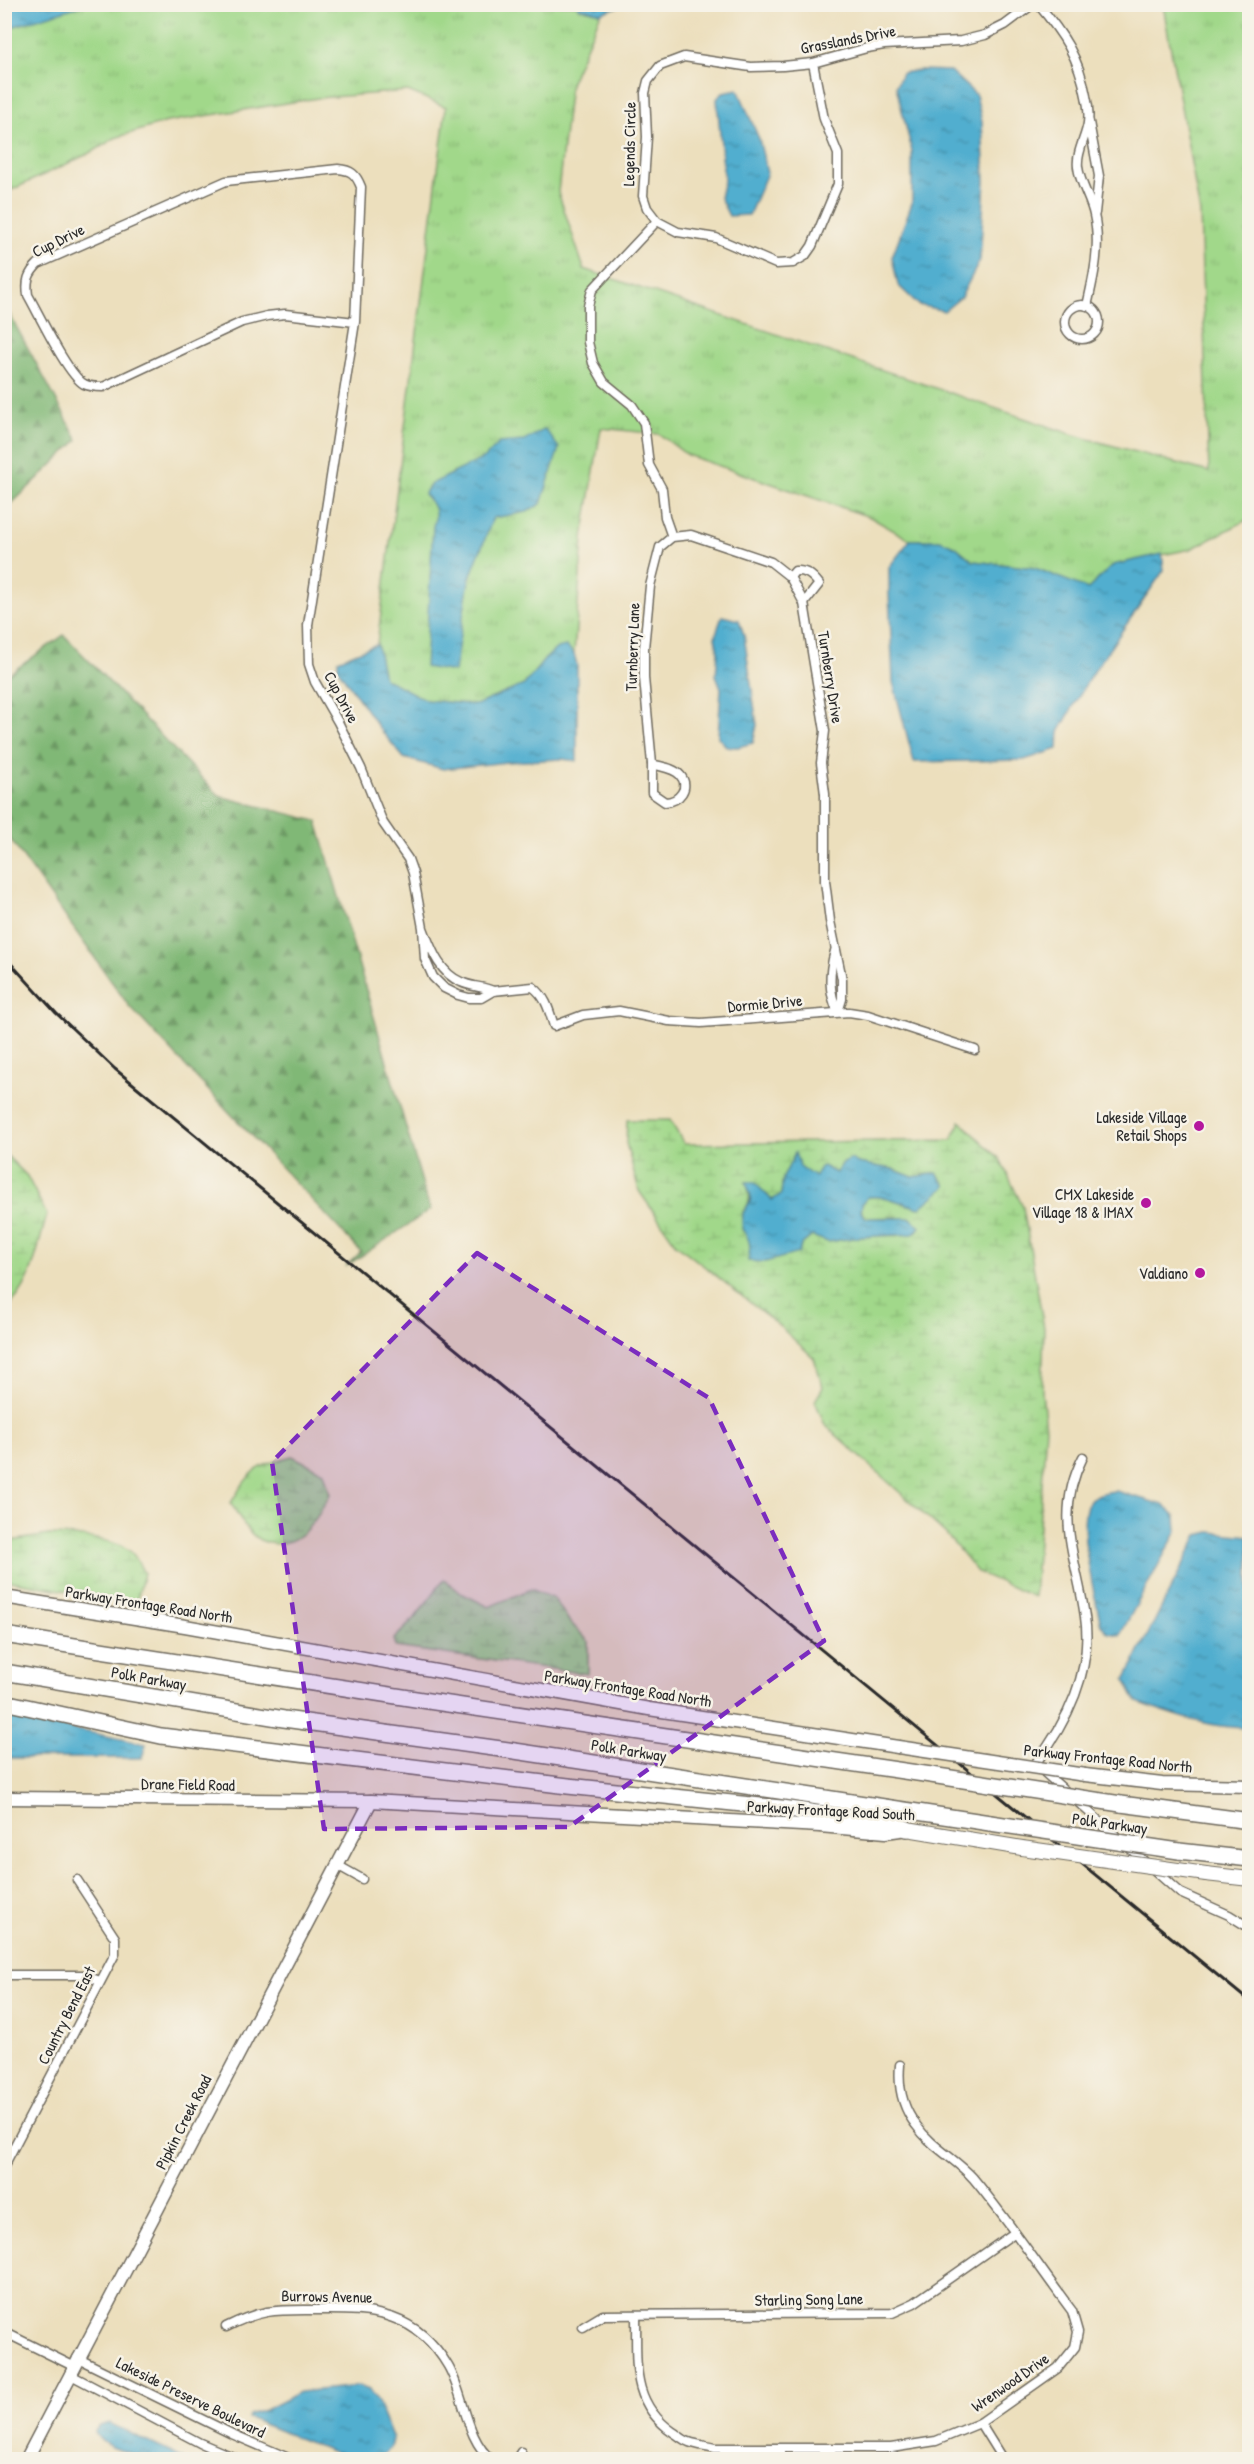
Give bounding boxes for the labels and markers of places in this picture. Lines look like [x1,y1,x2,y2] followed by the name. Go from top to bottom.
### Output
[1097,1106,1188,1146] place label: Lakeside Village Retail Shops
[1192,1119,1206,1133] marker: Lakeside Village Retail Shops
[1032,1183,1135,1223] place label: CMX Lakeside Village 18 & IMAX
[1139,1196,1153,1210] marker: CMX Lakeside Village 18 & IMAX
[1139,1262,1189,1284] place label: Valdiano
[1193,1266,1207,1280] marker: Valdiano

